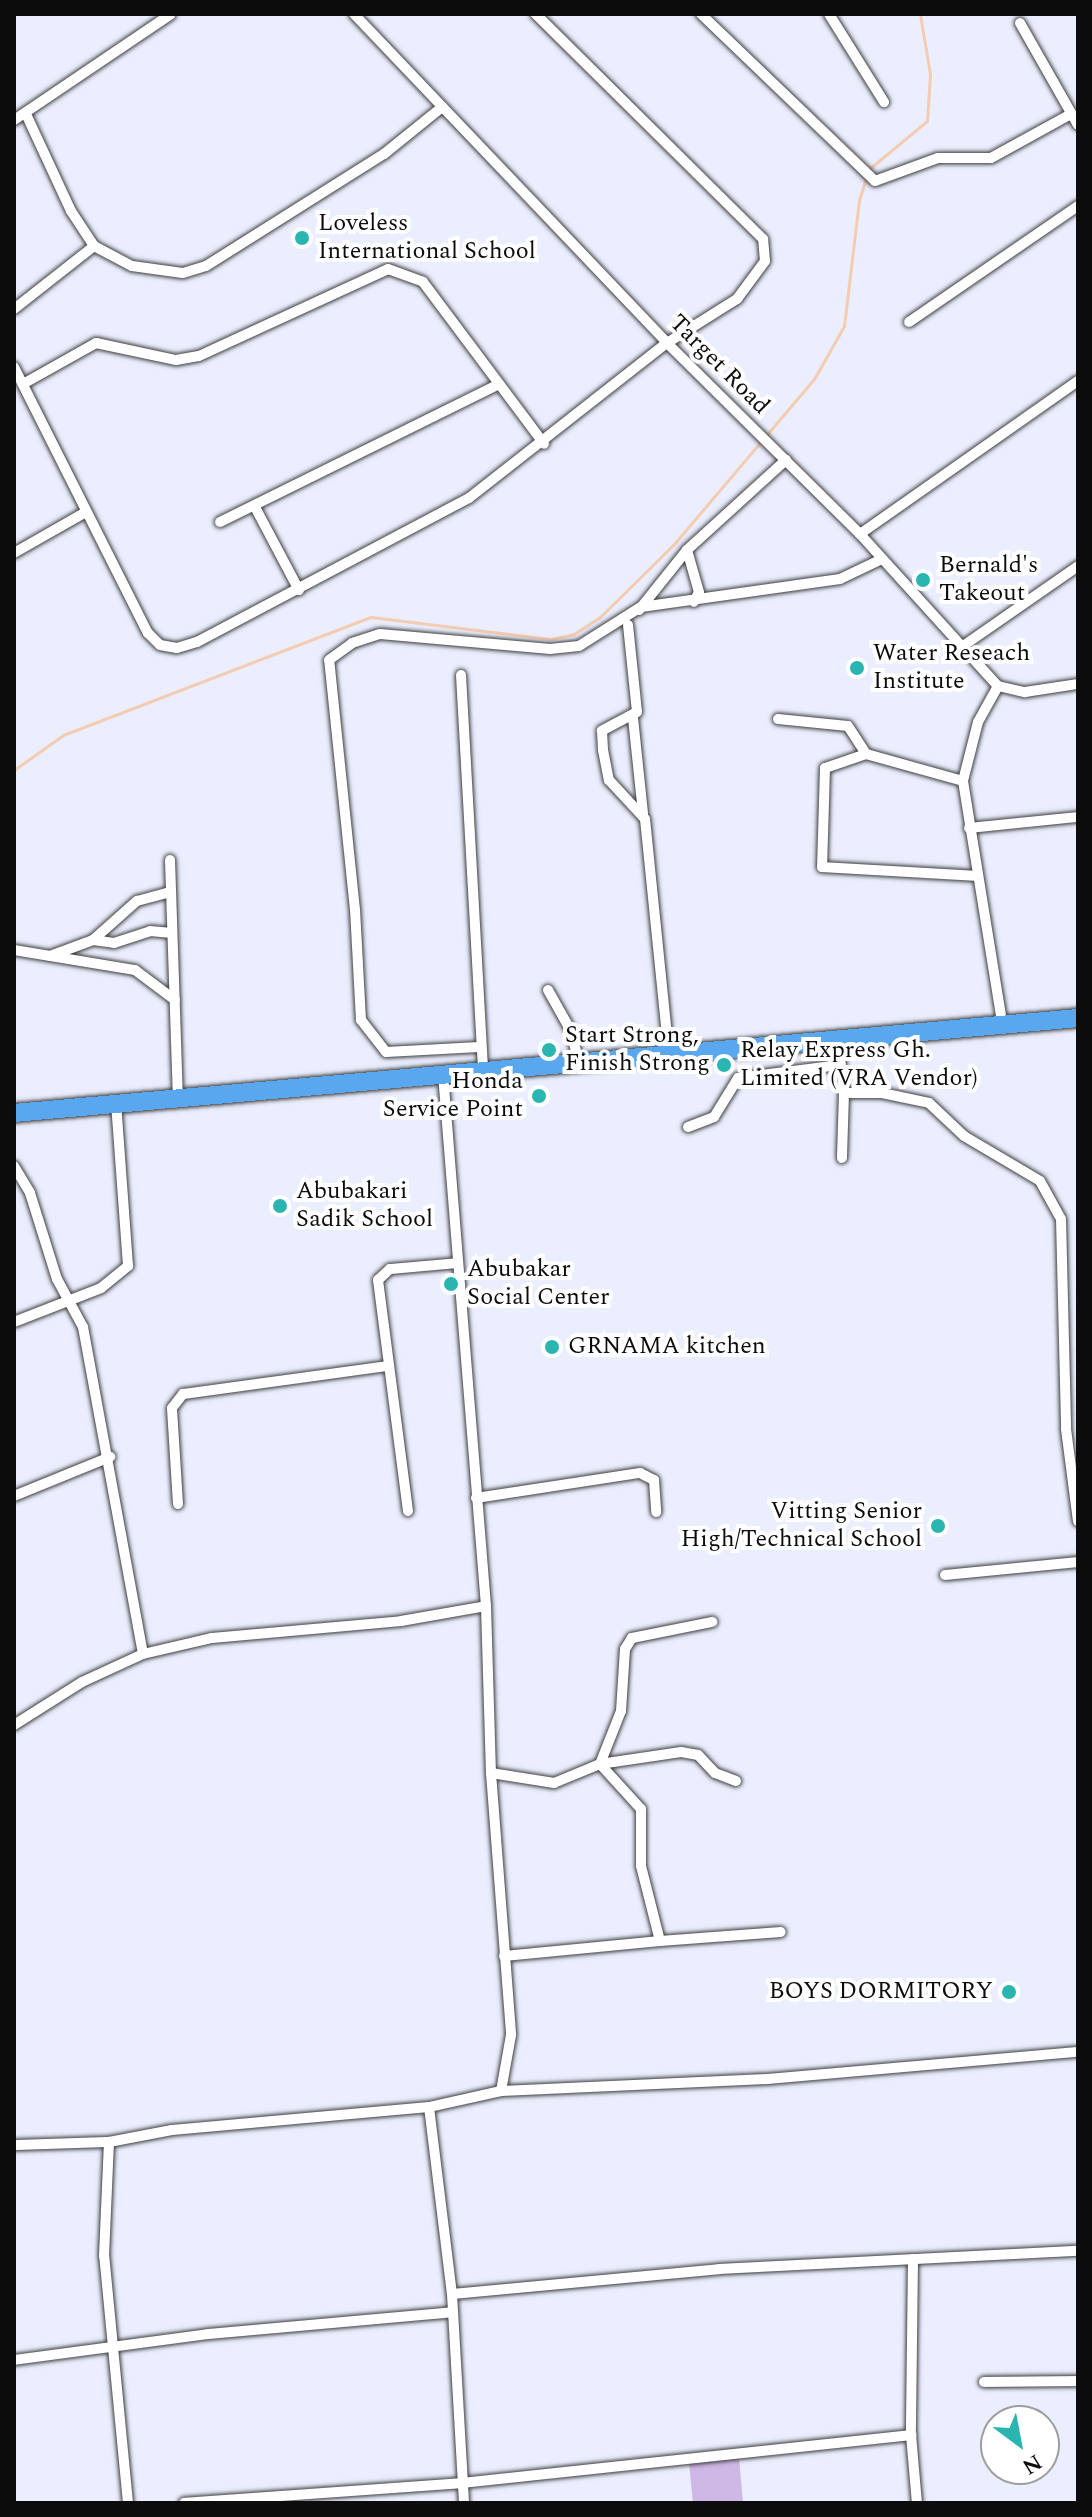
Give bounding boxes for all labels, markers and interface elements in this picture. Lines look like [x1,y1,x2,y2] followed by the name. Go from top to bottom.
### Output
[318,210,536,266] place label: Loveless International School
[293,229,311,247] marker: Loveless International School
[663,309,775,421] street label: Target Road
[939,552,1038,608] place label: Bernald's Takeout
[914,571,932,589] marker: Bernald's Takeout
[873,640,1030,696] place label: Water Reseach Institute
[848,659,866,677] marker: Water Reseach Institute
[565,1022,710,1078] place label: Start Strong, Finish Strong
[740,1037,978,1093] place label: Relay Express Gh. Limited (VRA Vendor)
[540,1041,558,1059] marker: Start Strong, Finish Strong
[715,1056,733,1074] marker: Relay Express Gh. Limited (VRA Vendor)
[383,1068,523,1124] place label: Honda Service Point
[530,1087,548,1105] marker: Honda Service Point
[296,1178,433,1234] place label: Abubakari Sadik School
[271,1197,289,1215] marker: Abubakari Sadik School
[467,1256,610,1312] place label: Abubakar Social Center
[442,1275,460,1293] marker: Abubakar Social Center
[568,1333,766,1361] place label: GRNAMA kitchen
[543,1338,561,1356] marker: GRNAMA kitchen
[681,1498,922,1554] place label: Vitting Senior High/Technical School
[929,1517,947,1535] marker: Vitting Senior High/Technical School
[769,1978,993,2006] place label: BOYS DORMITORY
[1000,1983,1018,2001] marker: BOYS DORMITORY
[980,2405,1060,2485] north arrow
[1016,2445,1048,2483] text: N

